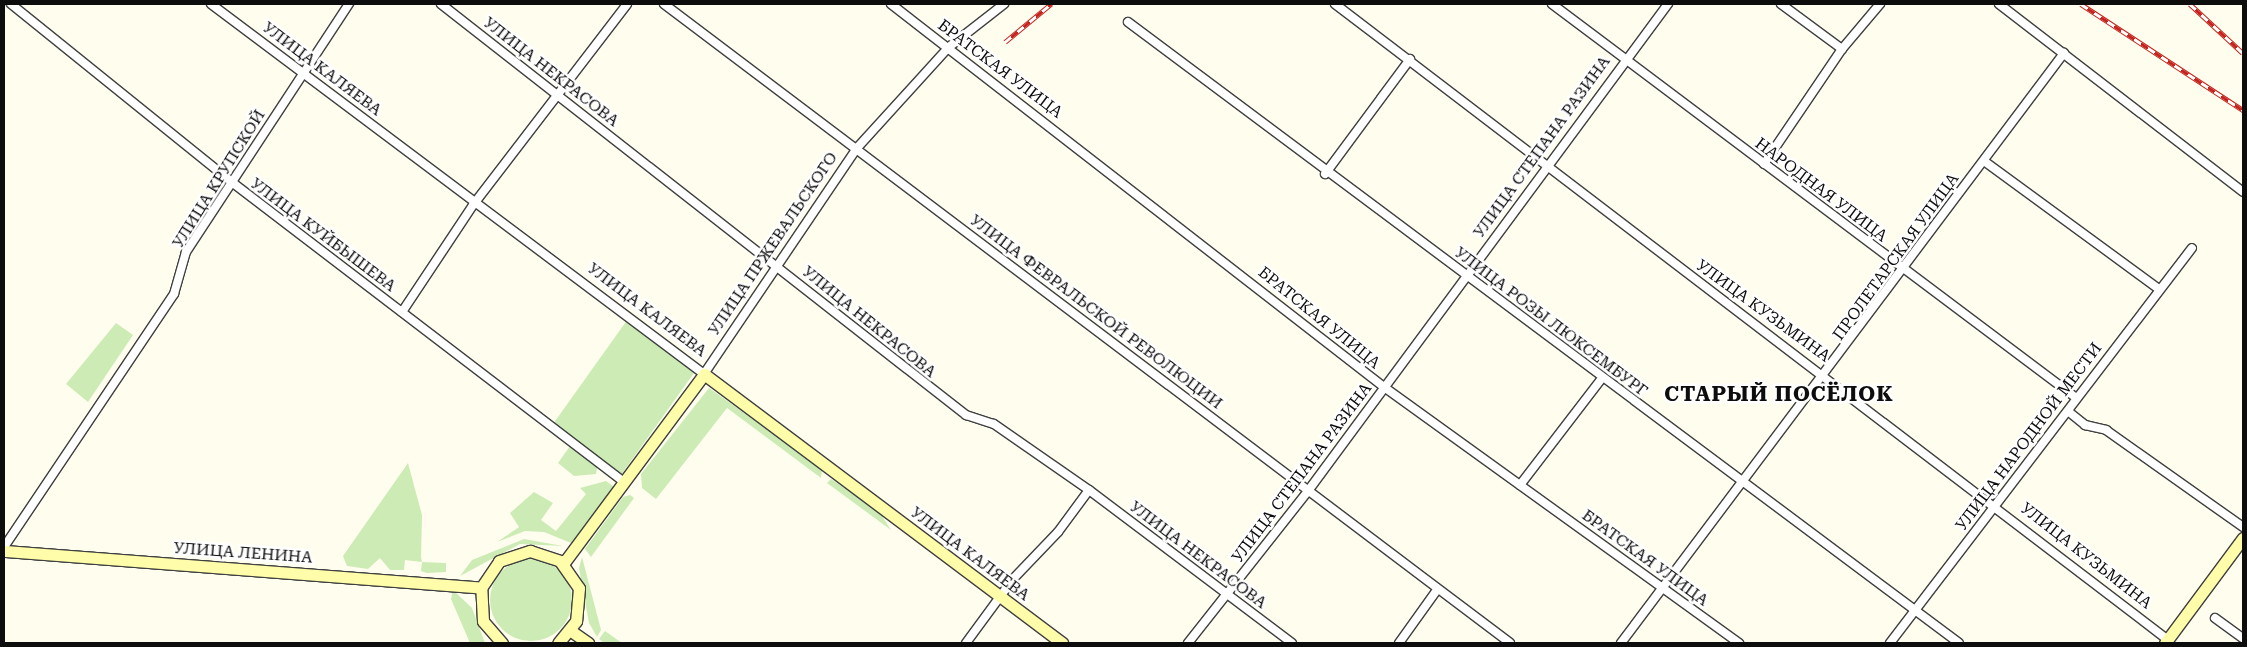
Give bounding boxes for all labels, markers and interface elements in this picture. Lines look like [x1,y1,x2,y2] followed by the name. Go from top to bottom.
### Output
[480,13,622,131] street label: УЛИЦА НЕКРАСОВА
[934,16,1066,122] street label: БРАТСКАЯ УЛИЦА
[259,18,385,120] street label: УЛИЦА КАЛЯЕВА
[1470,52,1614,242] street label: УЛИЦА СТЕПАНА РАЗИНА
[169,106,269,252] street label: УЛИЦА КРУПСКОЙ
[1751,134,1891,246] street label: НАРОДНАЯ УЛИЦА
[704,149,842,339] street label: УЛИЦА ПРЖЕВАЛЬСКОГО
[1829,170,1963,344] street label: ПРОЛЕТАРСКАЯ УЛИЦА
[247,174,399,296] street label: УЛИЦА КУЙБЫШЕВА
[966,211,1226,413] street label: УЛИЦА ФЕВРАЛЬСКОЙ РЕВОЛЮЦИИ
[1451,243,1651,401] street label: УЛИЦА РОЗЫ ЛЮКСЕМБУРГ
[1692,256,1834,366] street label: УЛИЦА КУЗЬМИНА
[584,259,710,361] street label: УЛИЦА КАЛЯЕВА
[798,262,940,382] street label: УЛИЦА НЕКРАСОВА
[1254,263,1384,373] street label: БРАТСКАЯ УЛИЦА
[1952,339,2106,535] street label: УЛИЦА НАРОДНОЙ МЕСТИ
[1228,379,1376,567] street label: УЛИЦА СТЕПАНА РАЗИНА
[1662,381,1896,407] district label: СТАРЫЙ ПОСЁЛОК
[1126,497,1270,613] street label: УЛИЦА НЕКРАСОВА
[2017,499,2155,613] street label: УЛИЦА КУЗЬМИНА
[907,503,1033,605] street label: УЛИЦА КАЛЯЕВА
[1578,506,1712,610] street label: БРАТСКАЯ УЛИЦА
[173,539,313,567] street label: УЛИЦА ЛЕНИНА

